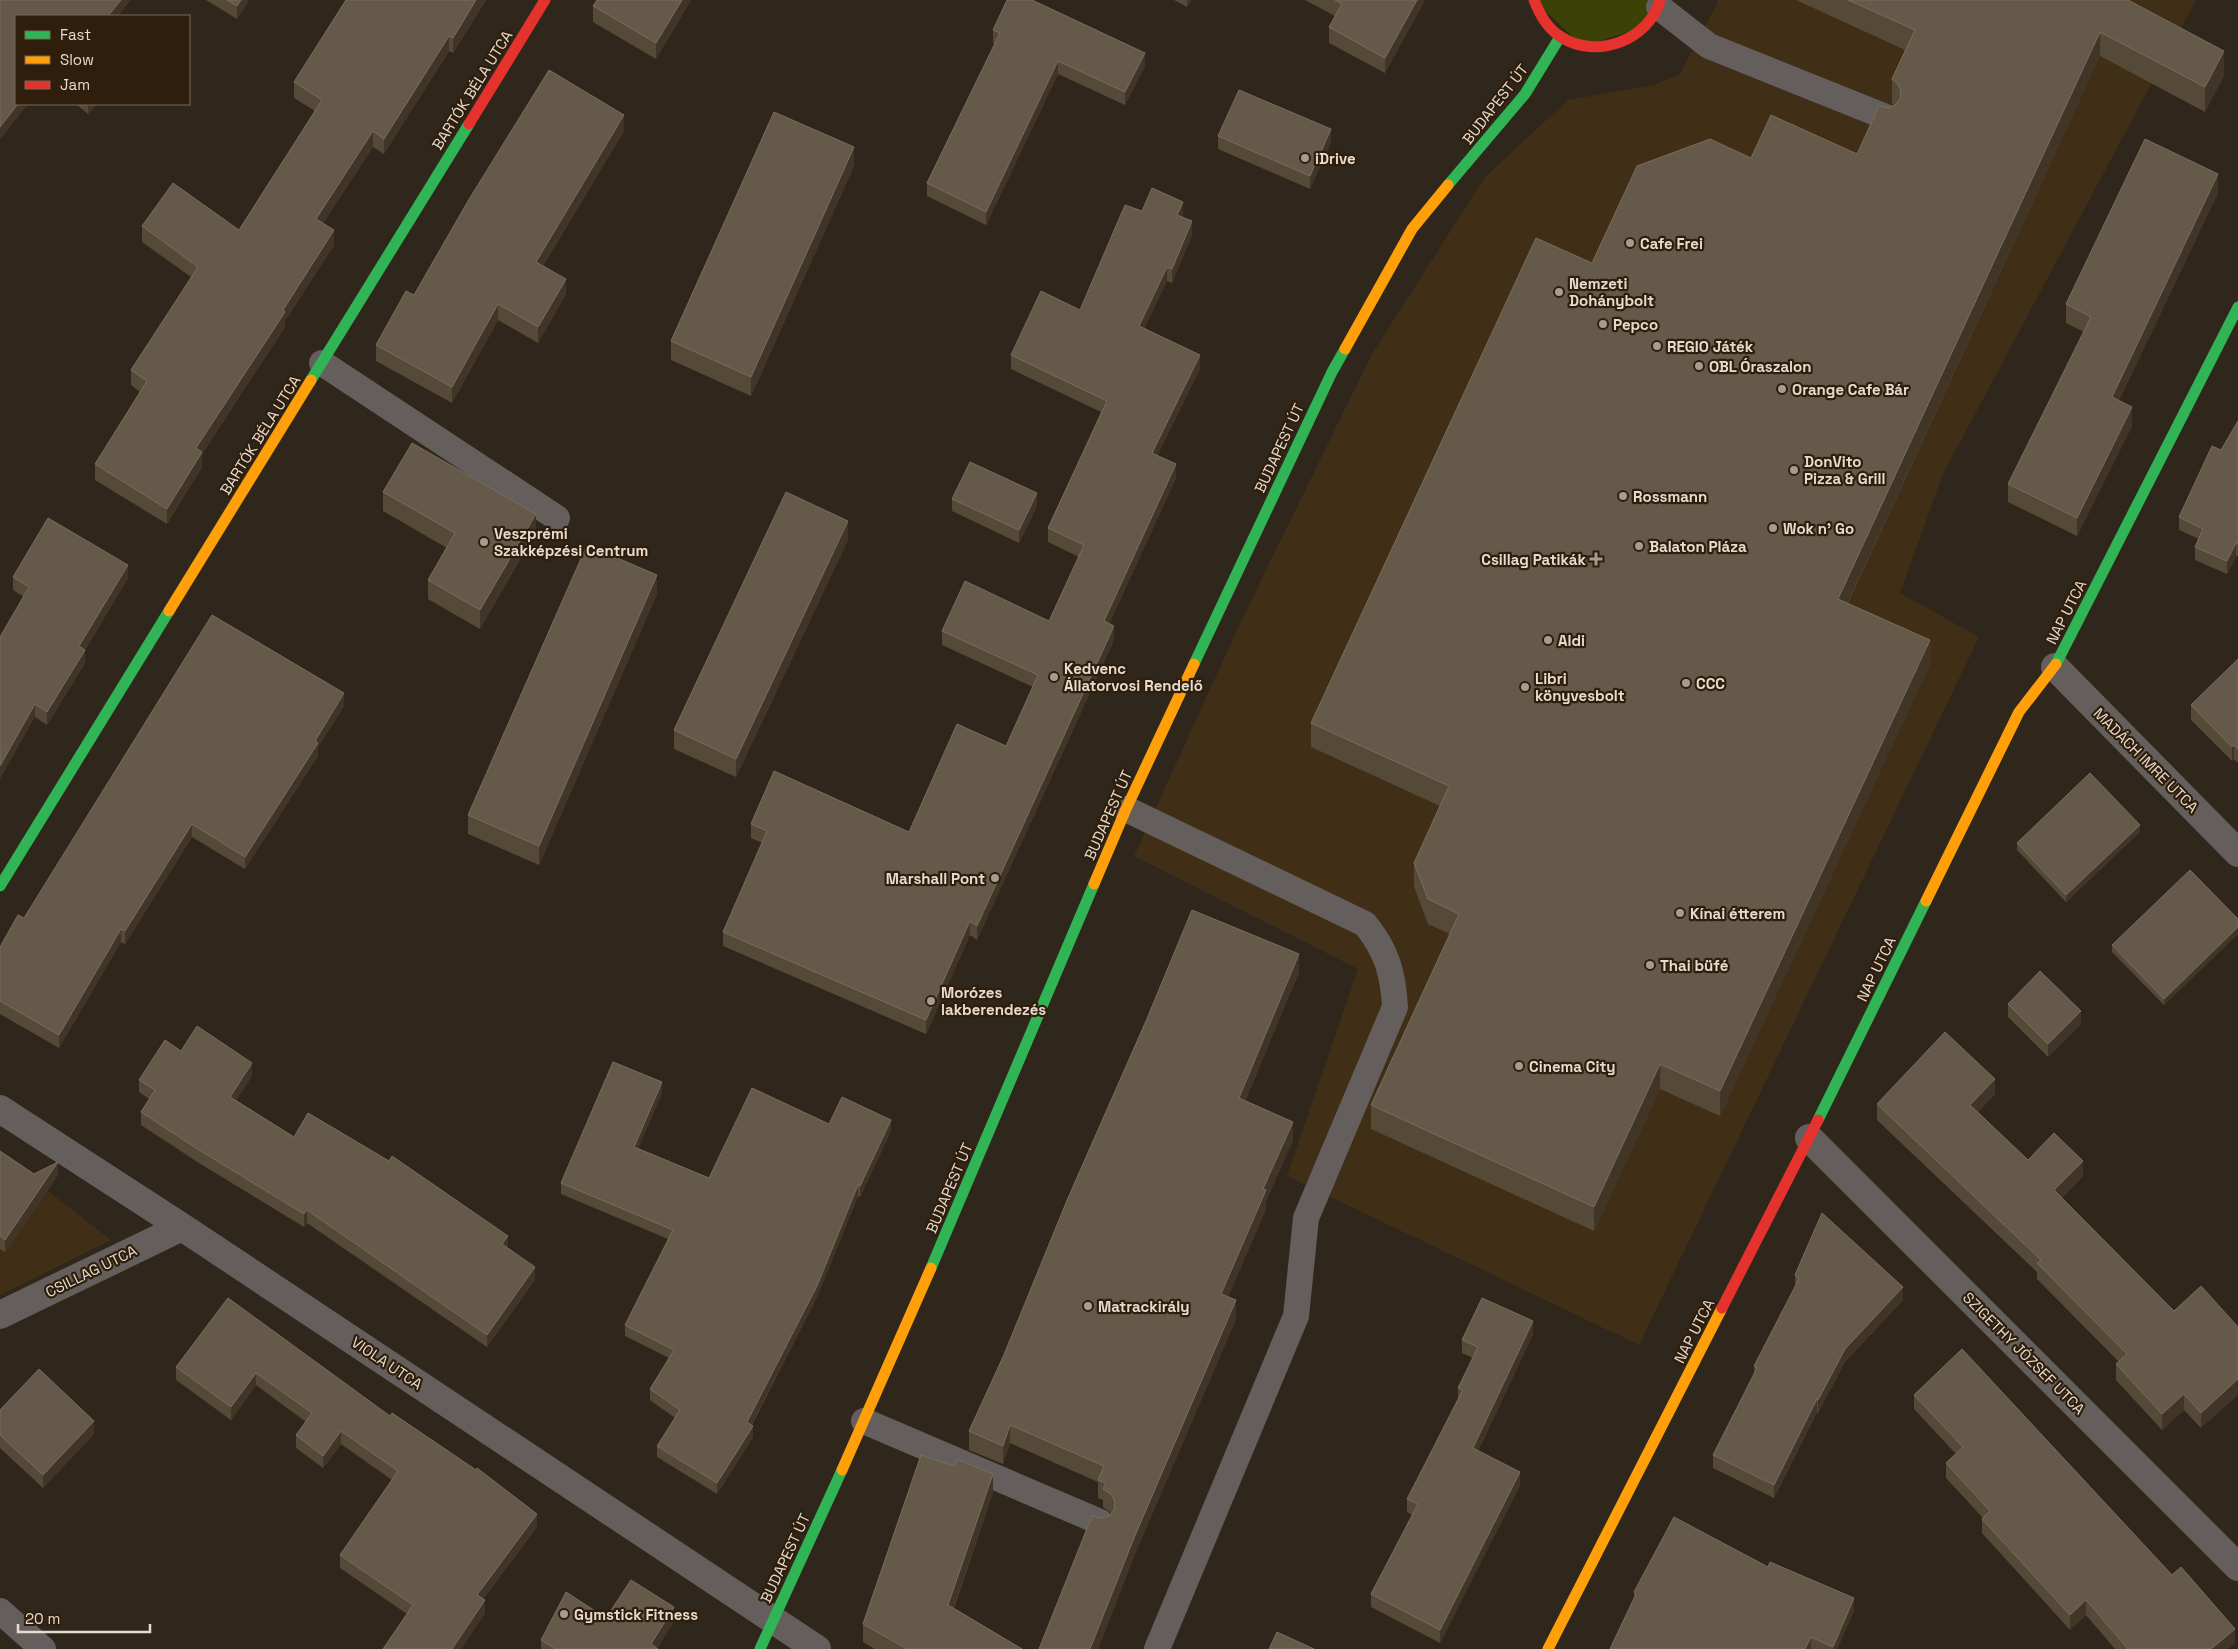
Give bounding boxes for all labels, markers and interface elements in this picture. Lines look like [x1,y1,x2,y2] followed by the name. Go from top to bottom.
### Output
[15,15,190,105] legend
[60,25,91,44] text: Fast
[428,26,517,153] street label: BARTÓK BÉLA UTCA
[60,50,94,69] text: Slow
[1458,60,1532,148] street label: BUDAPEST ÚT
[60,75,90,94] text: Jam
[1315,149,1356,168] place label: iDrive
[1299,152,1311,164] marker: iDrive
[1640,234,1703,253] place label: Cafe Frei
[1624,237,1636,249] marker: Cafe Frei
[1569,274,1654,310] place label: Nemzeti Dohánybolt
[1553,286,1565,298] marker: Nemzeti Dohánybolt
[1613,315,1658,334] place label: Pepco
[1597,318,1609,330] marker: Pepco
[1667,337,1754,356] place label: REGIO Játék
[1651,340,1663,352] marker: REGIO Játék
[1709,357,1811,376] place label: OBL Óraszalon
[1693,360,1705,372] marker: OBL Óraszalon
[216,371,305,498] street label: BARTÓK BÉLA UTCA
[1792,380,1909,399] place label: Orange Cafe Bár
[1776,383,1788,395] marker: Orange Cafe Bár
[1250,400,1308,496] street label: BUDAPEST ÚT
[1804,452,1886,488] place label: DonVito Pizza & Grill
[1788,464,1800,476] marker: DonVito Pizza & Grill
[1633,487,1707,506] place label: Rossmann
[1617,490,1629,502] marker: Rossmann
[1783,519,1854,538] place label: Wok n' Go
[1767,522,1779,534] marker: Wok n' Go
[494,524,648,560] place label: Veszprémi Szakképzési Centrum
[478,536,490,548] marker: Veszprémi Szakképzési Centrum
[1649,537,1747,556] place label: Balaton Pláza
[1633,540,1645,552] marker: Balaton Pláza
[1481,550,1587,569] place label: Csillag Patikák
[1590,553,1602,565] marker: Csillag Patikák
[2042,576,2091,647] street label: NAP UTCA
[1558,631,1585,650] place label: Aldi
[1542,634,1554,646] marker: Aldi
[1064,659,1203,695] place label: Kedvenc Állatorvosi Rendelő
[1535,669,1625,705] place label: Libri könyvesbolt
[1048,671,1060,683] marker: Kedvenc Állatorvosi Rendelő
[1696,674,1725,693] place label: CCC
[1680,677,1692,689] marker: CCC
[1519,681,1531,693] marker: Libri könyvesbolt
[2090,704,2203,817] street label: MADÁCH IMRE UTCA
[1080,767,1136,863] street label: BUDAPEST ÚT
[886,869,985,888] place label: Marshall Pont
[989,872,1001,884] marker: Marshall Pont
[1690,904,1785,923] place label: Kínai étterem
[1674,907,1686,919] marker: Kínai étterem
[1852,933,1900,1004] street label: NAP UTCA
[1660,956,1729,975] place label: Thai büfé
[1644,959,1656,971] marker: Thai büfé
[941,983,1046,1019] place label: Morózes lakberendezés
[925,995,937,1007] marker: Morózes lakberendezés
[1529,1057,1616,1076] place label: Cinema City
[1513,1060,1525,1072] marker: Cinema City
[921,1140,977,1236] street label: BUDAPEST ÚT
[42,1240,140,1301] street label: CSILLAG UTCA
[1959,1288,2090,1419] street label: SZIGETHY JÓZSEF UTCA
[1670,1295,1719,1366] street label: NAP UTCA
[1098,1297,1189,1316] place label: Matrackirály
[1082,1300,1094,1312] marker: Matrackirály
[348,1332,427,1394] street label: VIOLA UTCA
[756,1510,814,1606] street label: BUDAPEST ÚT
[18,1602,150,1634] scale bar
[574,1605,698,1624] place label: Gymstick Fitness
[558,1608,570,1620] marker: Gymstick Fitness
[25,1609,60,1628] text: 20 m

